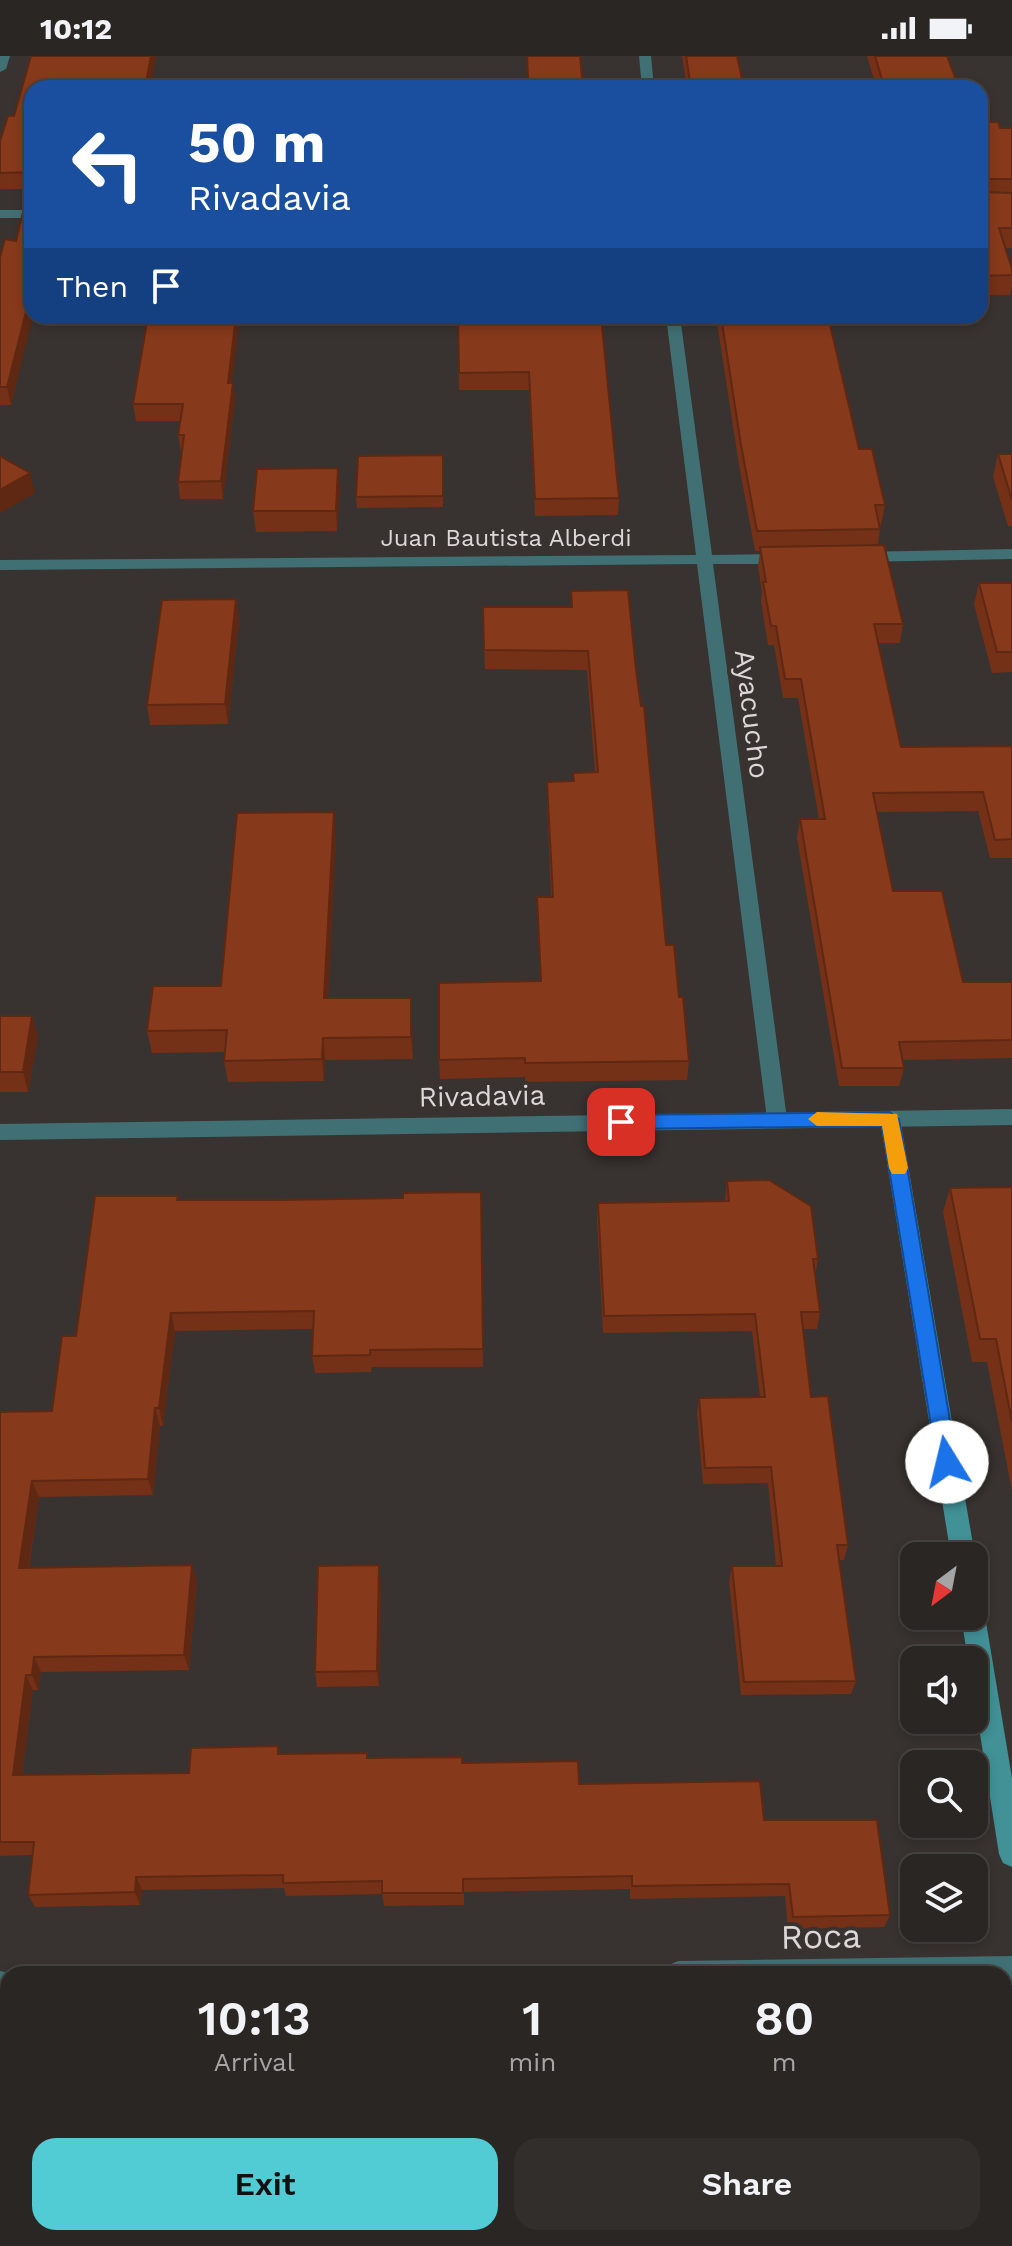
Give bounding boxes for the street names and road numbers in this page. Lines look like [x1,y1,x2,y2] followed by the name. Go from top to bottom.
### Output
[380,524,632,552] street label: Juan Bautista Alberdi
[728,648,776,780] street label: Ayacucho
[418,1078,546,1114] street label: Rivadavia
[780,1915,862,1957] street label: Roca

